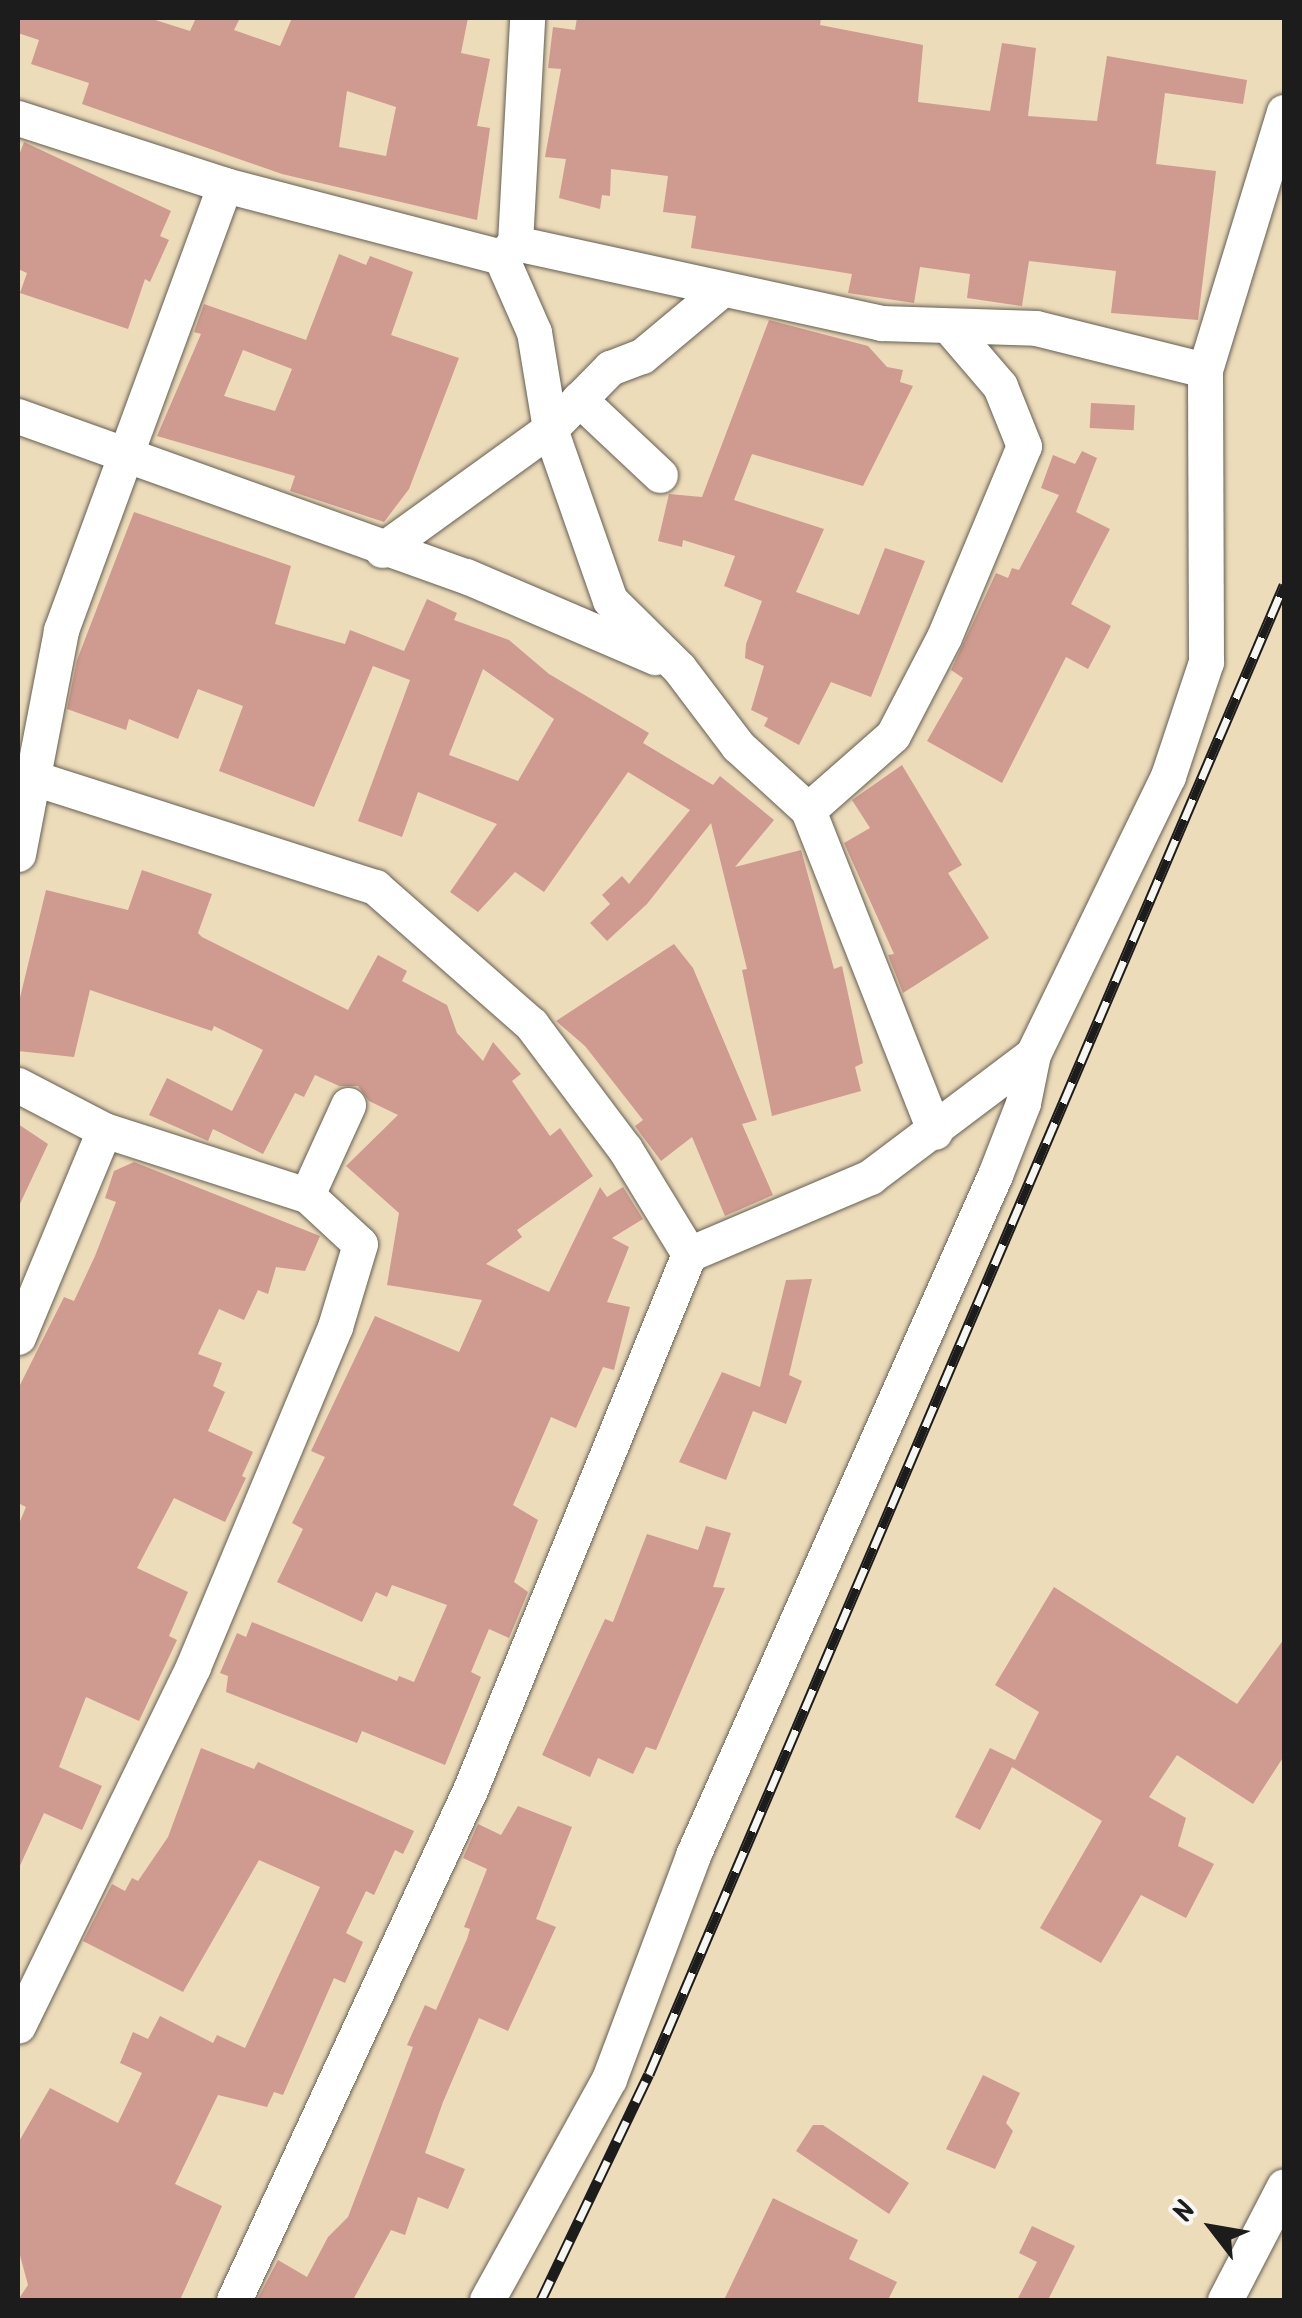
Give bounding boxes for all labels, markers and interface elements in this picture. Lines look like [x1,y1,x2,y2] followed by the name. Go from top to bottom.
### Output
[1162,2178,1262,2278] north arrow
[1162,2193,1210,2231] text: N

